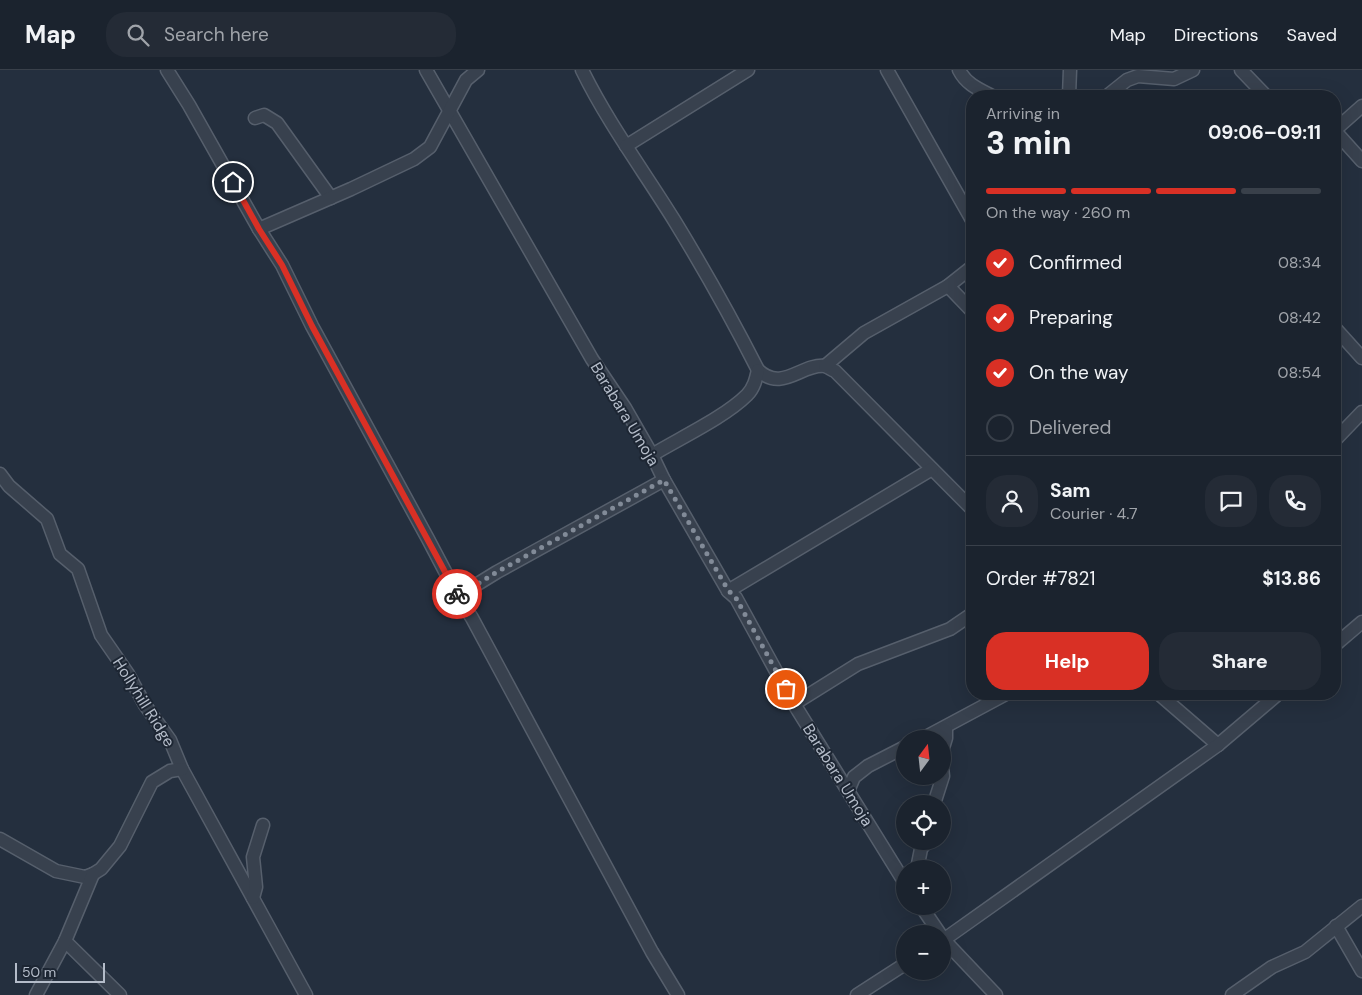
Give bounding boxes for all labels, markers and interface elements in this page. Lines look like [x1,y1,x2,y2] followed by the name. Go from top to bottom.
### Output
[106,12,456,57] search box
[25,19,76,50] text: Map
[124,21,152,49] icon: search
[164,22,269,47] text: Search here
[1110,23,1146,47] text: Map
[1174,23,1259,47] text: Directions
[1287,23,1337,47] text: Saved
[986,103,1060,124] text: Arriving in
[1208,120,1321,145] text: 09:06–09:11
[986,122,1071,164] text: 3 min
[212,161,254,203] pin
[219,168,247,196] icon: home
[986,202,1130,223] text: On the way · 260 m
[986,249,1014,277] icon: check
[1029,250,1122,275] text: Confirmed
[1278,252,1321,273] text: 08:34
[986,304,1014,332] icon: check
[1029,305,1113,330] text: Preparing
[1278,307,1321,328] text: 08:42
[586,358,664,470] street label: Barabara Umoja
[986,359,1014,387] icon: check
[1029,360,1129,385] text: On the way
[1278,362,1321,383] text: 08:54
[1029,415,1111,440] text: Delivered
[986,475,1038,527] button: person
[1205,475,1257,527] button: chat
[1269,475,1321,527] button: phone
[1050,478,1091,503] text: Sam
[1050,503,1138,524] text: Courier · 4.7
[986,566,1095,591] text: Order #7821
[1262,566,1321,591] text: $13.86
[432,569,482,619] courier
[443,580,471,608] icon: bike
[986,632,1149,690] button: Help
[1159,632,1321,690] button: Share
[108,653,180,751] street label: Hollyhill Ridge
[765,668,807,710] pin
[772,675,800,703] icon: bag
[798,720,878,830] street label: Barabara Umoja
[896,730,951,785] north arrow
[896,730,951,980] map controls
[896,795,951,850] button: locate
[896,860,951,915] button: +
[896,925,951,980] button: −
[15,960,105,983] scale bar
[22,963,56,981] text: 50 m

